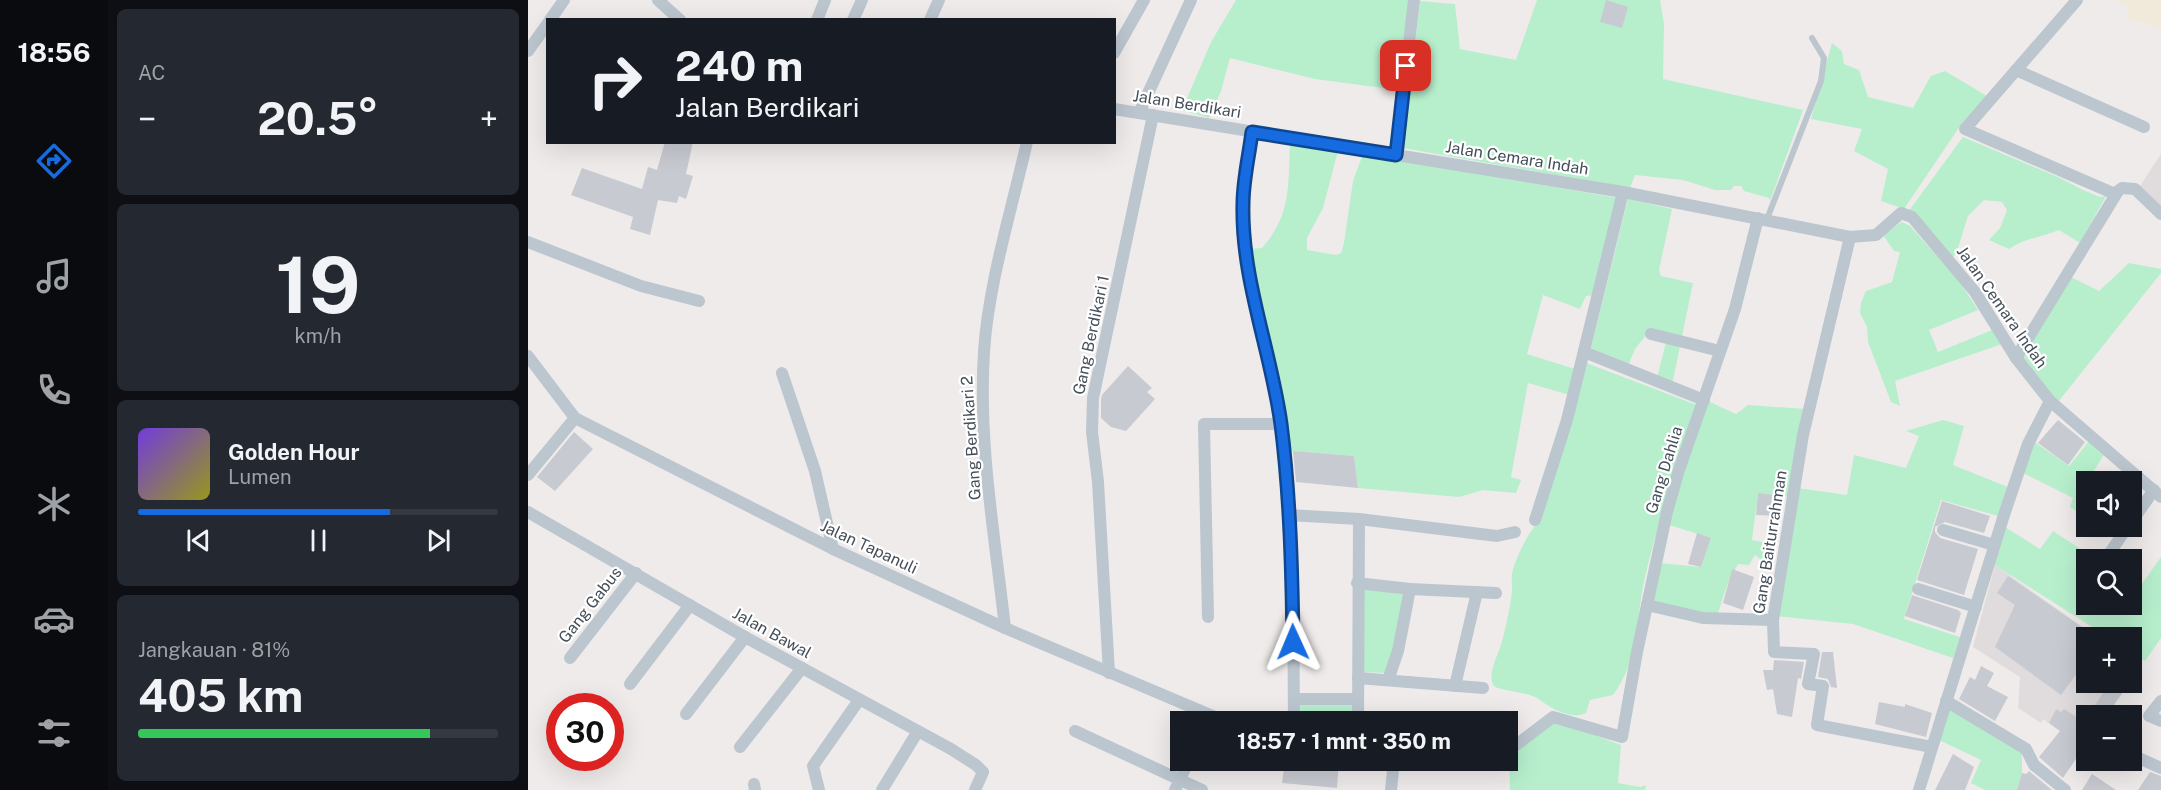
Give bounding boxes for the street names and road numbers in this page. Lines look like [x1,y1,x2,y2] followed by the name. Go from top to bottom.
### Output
[1132,86,1242,122] street label: Jalan Berdikari
[1444,137,1590,179] street label: Jalan Cemara Indah
[1953,242,2051,372] street label: Jalan Cemara Indah
[1069,274,1113,396] street label: Gang Berdikari 1
[957,375,985,501] street label: Gang Berdikari 2
[1642,424,1686,516] street label: Gang Dahlia
[1749,469,1791,615] street label: Gang Baiturrahman
[817,516,921,578] street label: Jalan Tapanuli
[554,563,626,647] street label: Gang Gabus
[729,604,815,662] street label: Jalan Bawal

